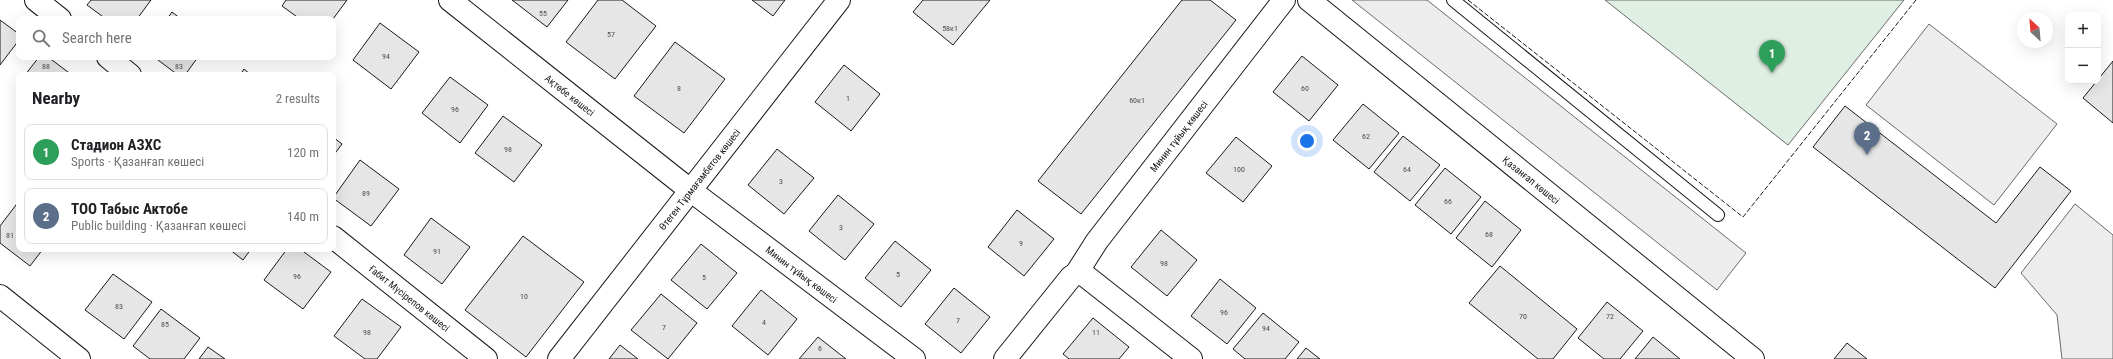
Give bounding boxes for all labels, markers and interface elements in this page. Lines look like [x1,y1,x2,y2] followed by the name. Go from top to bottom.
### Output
[539,9,547,18] house number: 55
[2017,12,2053,48] north arrow
[2065,12,2101,84] map controls
[2065,12,2101,48] button: +
[16,16,336,60] search box
[942,24,958,33] house number: 58к1
[30,27,52,49] icon: search
[62,29,132,47] text: Search here
[607,30,615,39] house number: 57
[1759,40,1785,73] pin: 1
[2065,48,2101,84] button: −
[382,52,390,61] house number: 94
[42,62,50,71] house number: 88
[175,62,183,71] house number: 83
[543,72,597,118] street label: Ақтөбе көшесі
[677,84,681,93] house number: 8
[1301,84,1309,93] house number: 60
[32,88,80,108] text: Nearby
[276,91,320,106] text: 2 results
[846,94,850,103] house number: 1
[1129,96,1145,105] house number: 60к1
[1148,99,1210,174] street label: Минин тұйық көшесі
[451,105,459,114] house number: 96
[1854,122,1880,155] pin: 2
[657,127,742,232] street label: Өтеген Тұрмағамбетов көшесі
[1297,131,1317,151] your location
[1362,132,1370,141] house number: 62
[71,136,161,154] text: Стадион АЗХС
[43,145,49,160] text: 1
[287,145,319,160] text: 120 m
[504,145,512,154] house number: 98
[71,154,204,169] text: Sports · Қазанғап көшесі
[1501,154,1562,206] street label: Қазанғап көшесі
[1233,165,1245,174] house number: 100
[1403,165,1411,174] house number: 64
[779,177,783,186] house number: 3
[362,189,370,198] house number: 89
[1444,197,1452,206] house number: 66
[71,200,188,218] text: ТОО Табыс Актобе
[43,209,49,224] text: 2
[287,209,319,224] text: 140 m
[71,218,246,233] text: Public building · Қазанғап көшесі
[839,223,843,232] house number: 3
[1485,230,1493,239] house number: 68
[6,231,14,240] house number: 81
[1019,239,1023,248] house number: 9
[763,244,839,305] street label: Минин тұйық көшесі
[433,247,441,256] house number: 91
[1160,259,1168,268] house number: 98
[367,263,452,334] street label: Ғабит Мүсірепов көшесі
[896,270,900,279] house number: 5
[293,272,301,281] house number: 96
[702,273,706,282] house number: 5
[520,292,528,301] house number: 10
[115,302,123,311] house number: 83
[1220,308,1228,317] house number: 96
[1519,312,1527,321] house number: 70
[1606,312,1614,321] house number: 72
[956,316,960,325] house number: 7
[762,318,766,327] house number: 4
[161,320,169,329] house number: 85
[662,323,666,332] house number: 7
[1262,324,1270,333] house number: 94
[363,328,371,337] house number: 98
[1092,328,1100,337] house number: 11
[818,344,822,353] house number: 6

